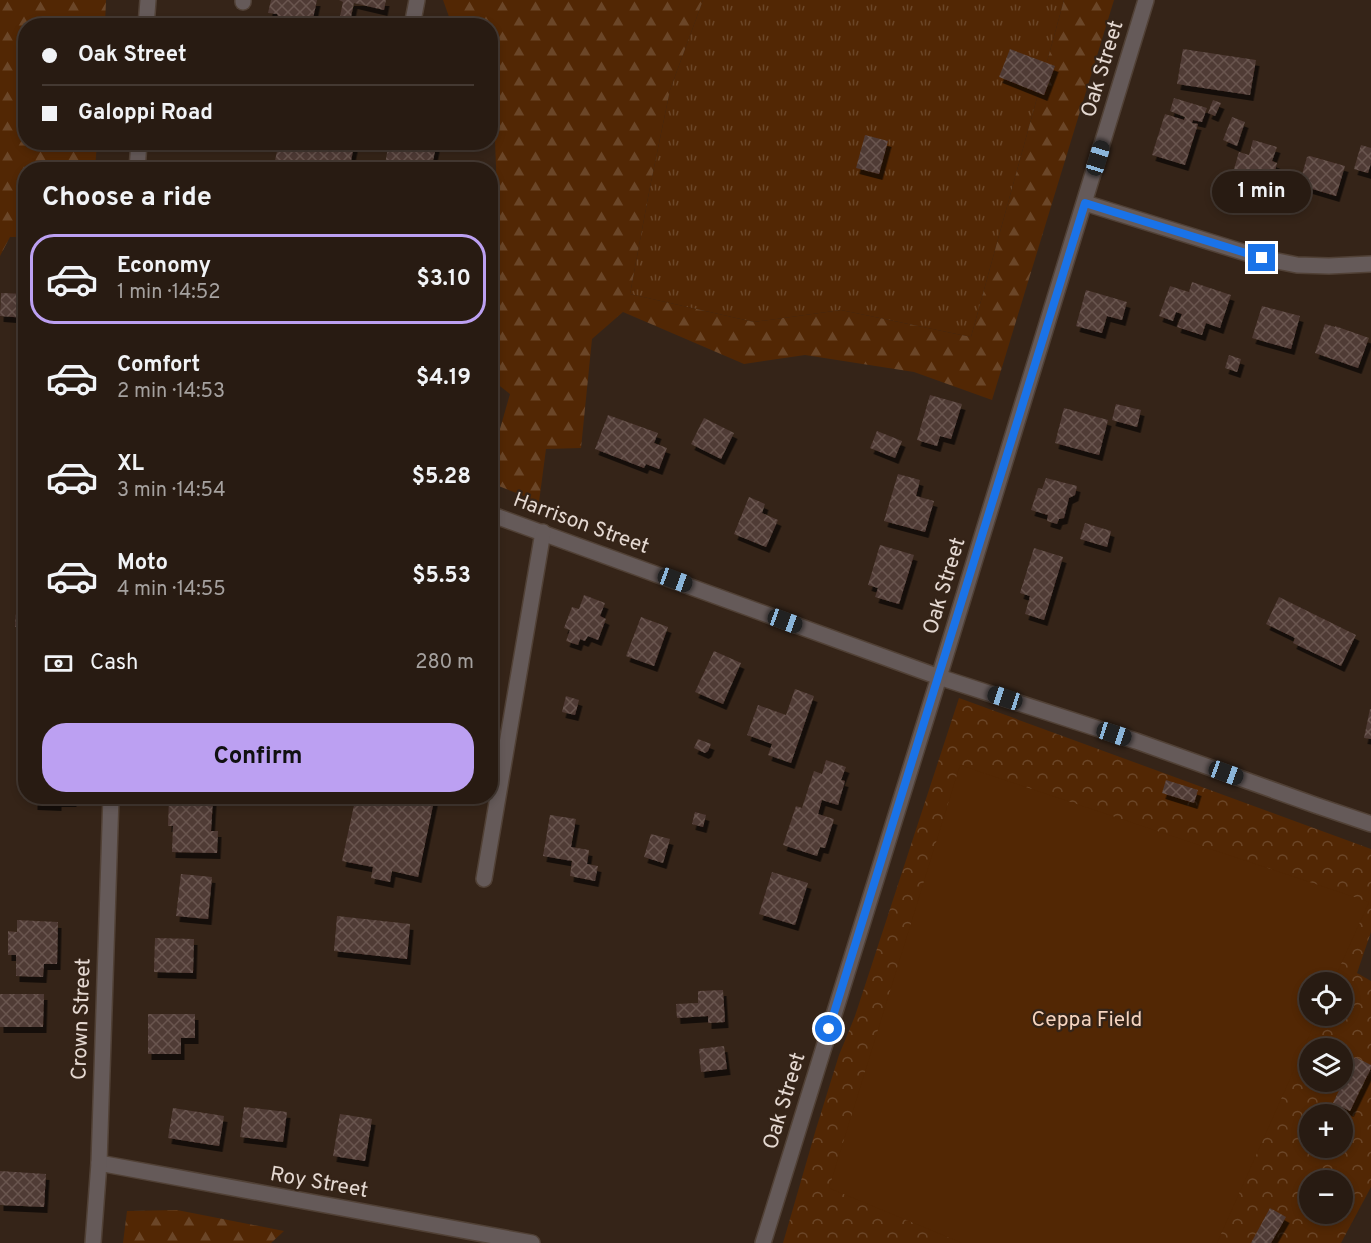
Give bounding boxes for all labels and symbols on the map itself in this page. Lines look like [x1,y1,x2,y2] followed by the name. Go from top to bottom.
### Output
[1075,17,1131,121] street label: Oak Street
[1084,138,1112,178] car
[1212,171,1312,213] callout: 1 min
[1248,244,1275,271] route end
[509,487,653,561] street label: Harrison Street
[917,534,973,638] street label: Oak Street
[655,565,695,595] car
[765,606,805,636] car
[985,684,1025,712] car
[1094,720,1134,748] car
[1206,758,1246,788] car
[66,957,98,1081] street label: Crown Street
[1032,1007,1142,1034] park label: Ceppa Field
[815,1015,842,1042] route start
[757,1049,813,1153] street label: Oak Street
[268,1161,370,1205] street label: Roy Street

